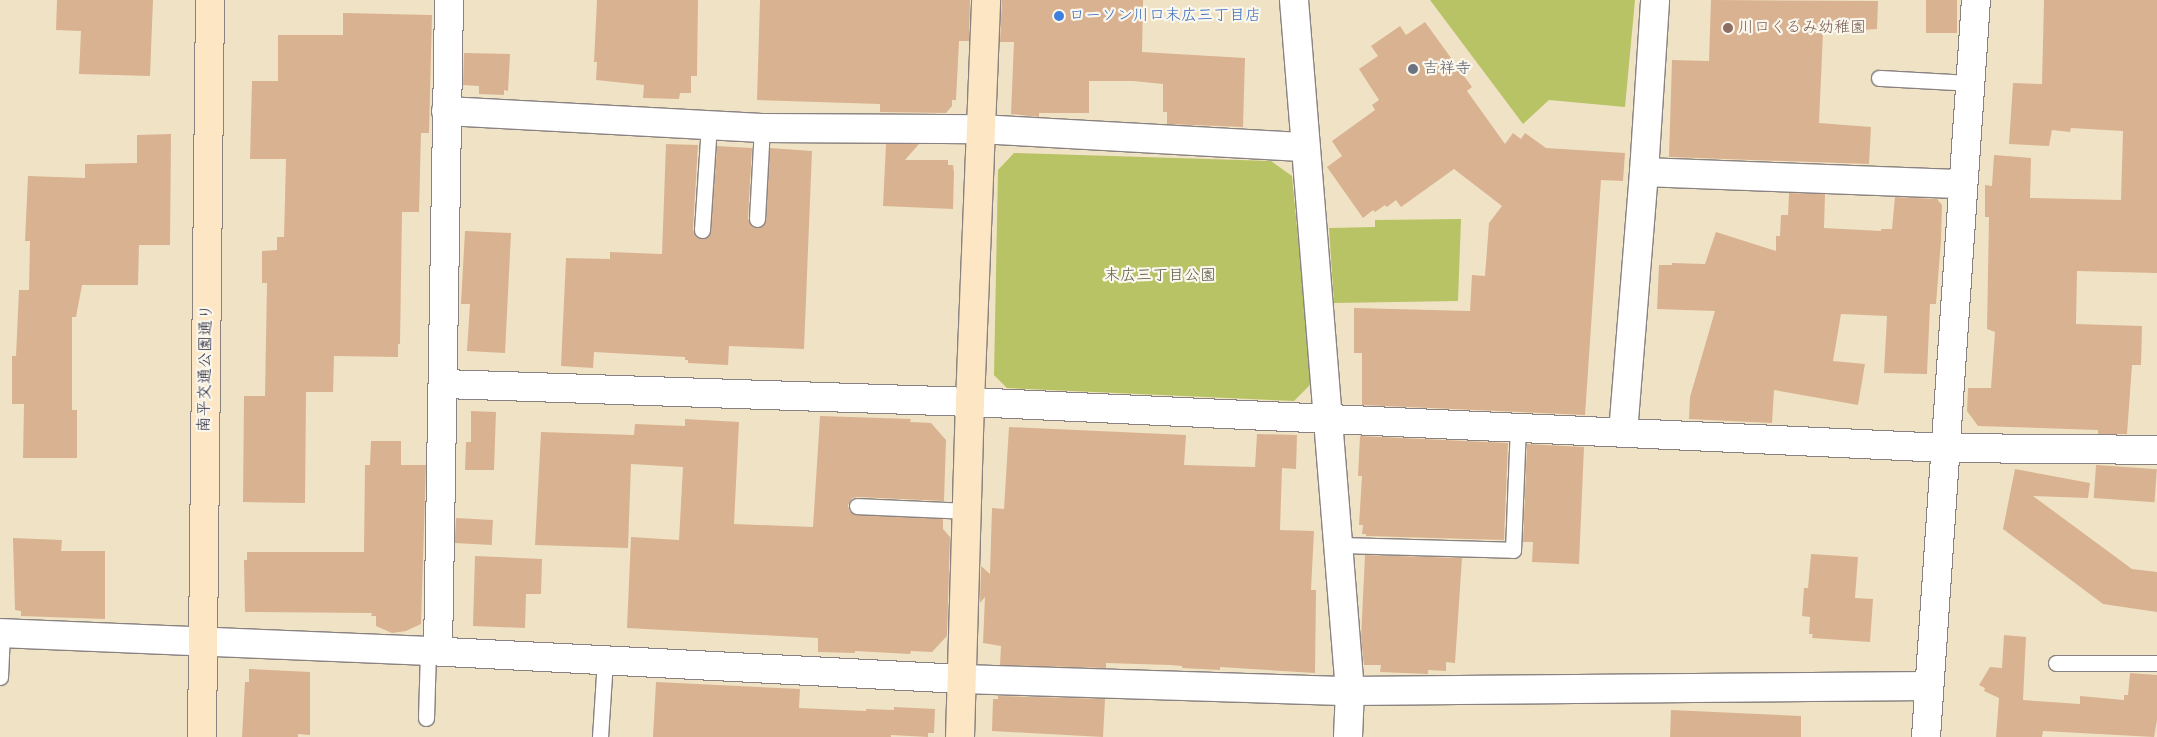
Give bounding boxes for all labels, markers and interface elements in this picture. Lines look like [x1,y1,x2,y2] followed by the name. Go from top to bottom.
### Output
[1069,6,1261,26] place label: ローソン川口末広三丁目店
[1053,10,1065,22] marker: ローソン川口末広三丁目店
[1738,18,1866,38] place label: 川口くるみ幼稚園
[1722,22,1734,34] marker: 川口くるみ幼稚園
[1423,59,1471,79] place label: 吉祥寺
[1407,63,1419,75] marker: 吉祥寺
[1104,266,1216,286] park label: 末広三丁目公園
[195,304,217,432] street label: 南平交通公園通り

